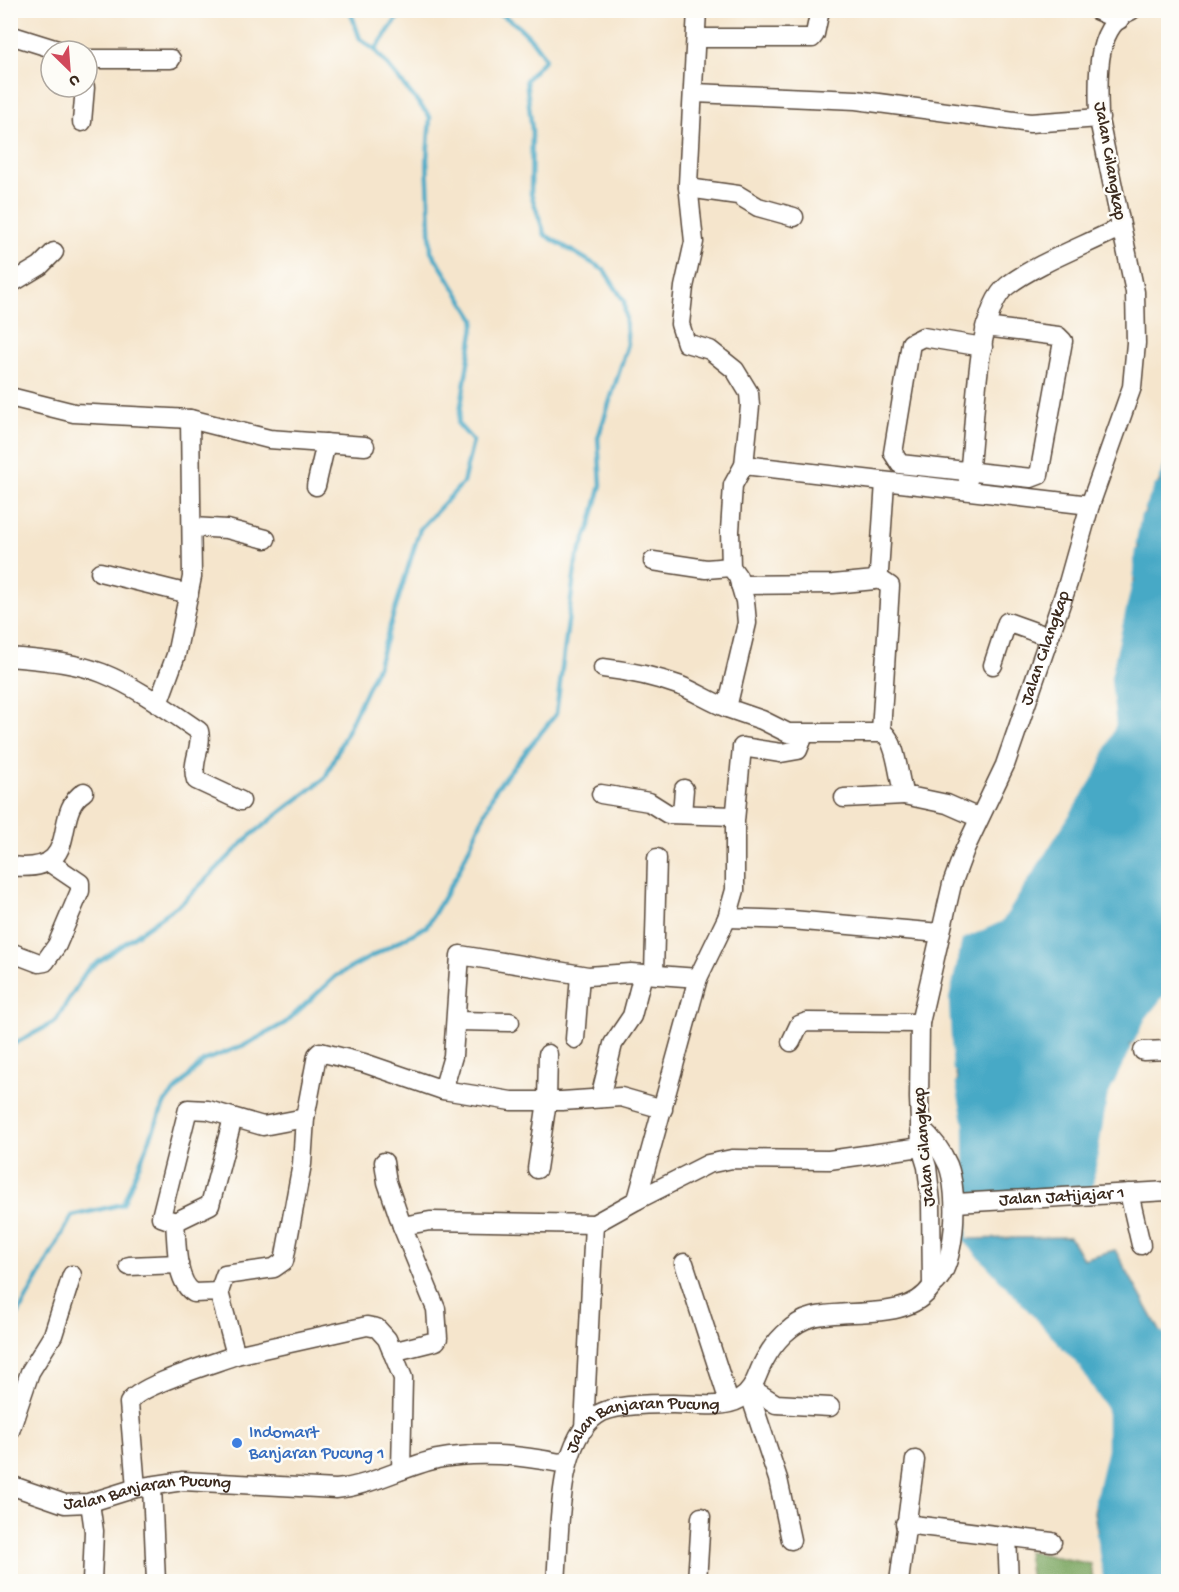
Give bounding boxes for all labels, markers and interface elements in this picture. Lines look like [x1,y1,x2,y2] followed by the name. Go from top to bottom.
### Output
[39,39,99,99] north arrow
[65,69,82,90] text: U
[1088,100,1130,222] street label: Jalan Cilangkap
[1016,588,1075,708] street label: Jalan Cilangkap
[909,1086,941,1207] street label: Jalan Cilangkap
[999,1183,1125,1211] street label: Jalan Jatijajar 1
[562,1394,720,1456] street label: Jalan Banjaran Pucung
[248,1423,384,1465] place label: Indomart Banjaran Pucung 1
[230,1436,244,1450] marker: Indomart Banjaran Pucung 1
[63,1470,232,1515] street label: Jalan Banjaran Pucung

